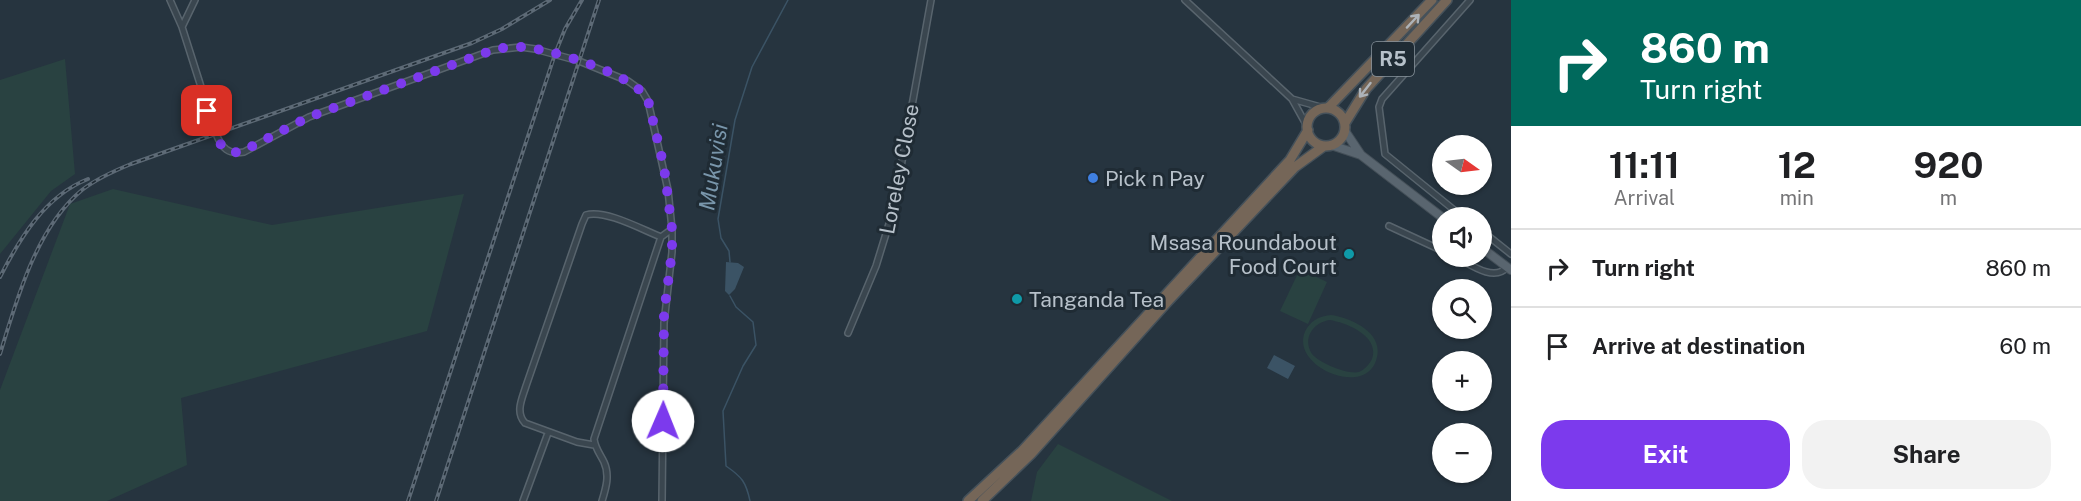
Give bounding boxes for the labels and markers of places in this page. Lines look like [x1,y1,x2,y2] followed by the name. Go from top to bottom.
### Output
[181,85,232,136] pin
[1105,166,1205,191] place label: Pick n Pay
[1086,171,1100,185] marker: Pick n Pay
[1150,230,1337,279] place label: Msasa Roundabout Food Court
[1342,247,1356,261] marker: Msasa Roundabout Food Court
[1029,287,1164,312] place label: Tanganda Tea
[1010,292,1024,306] marker: Tanganda Tea

